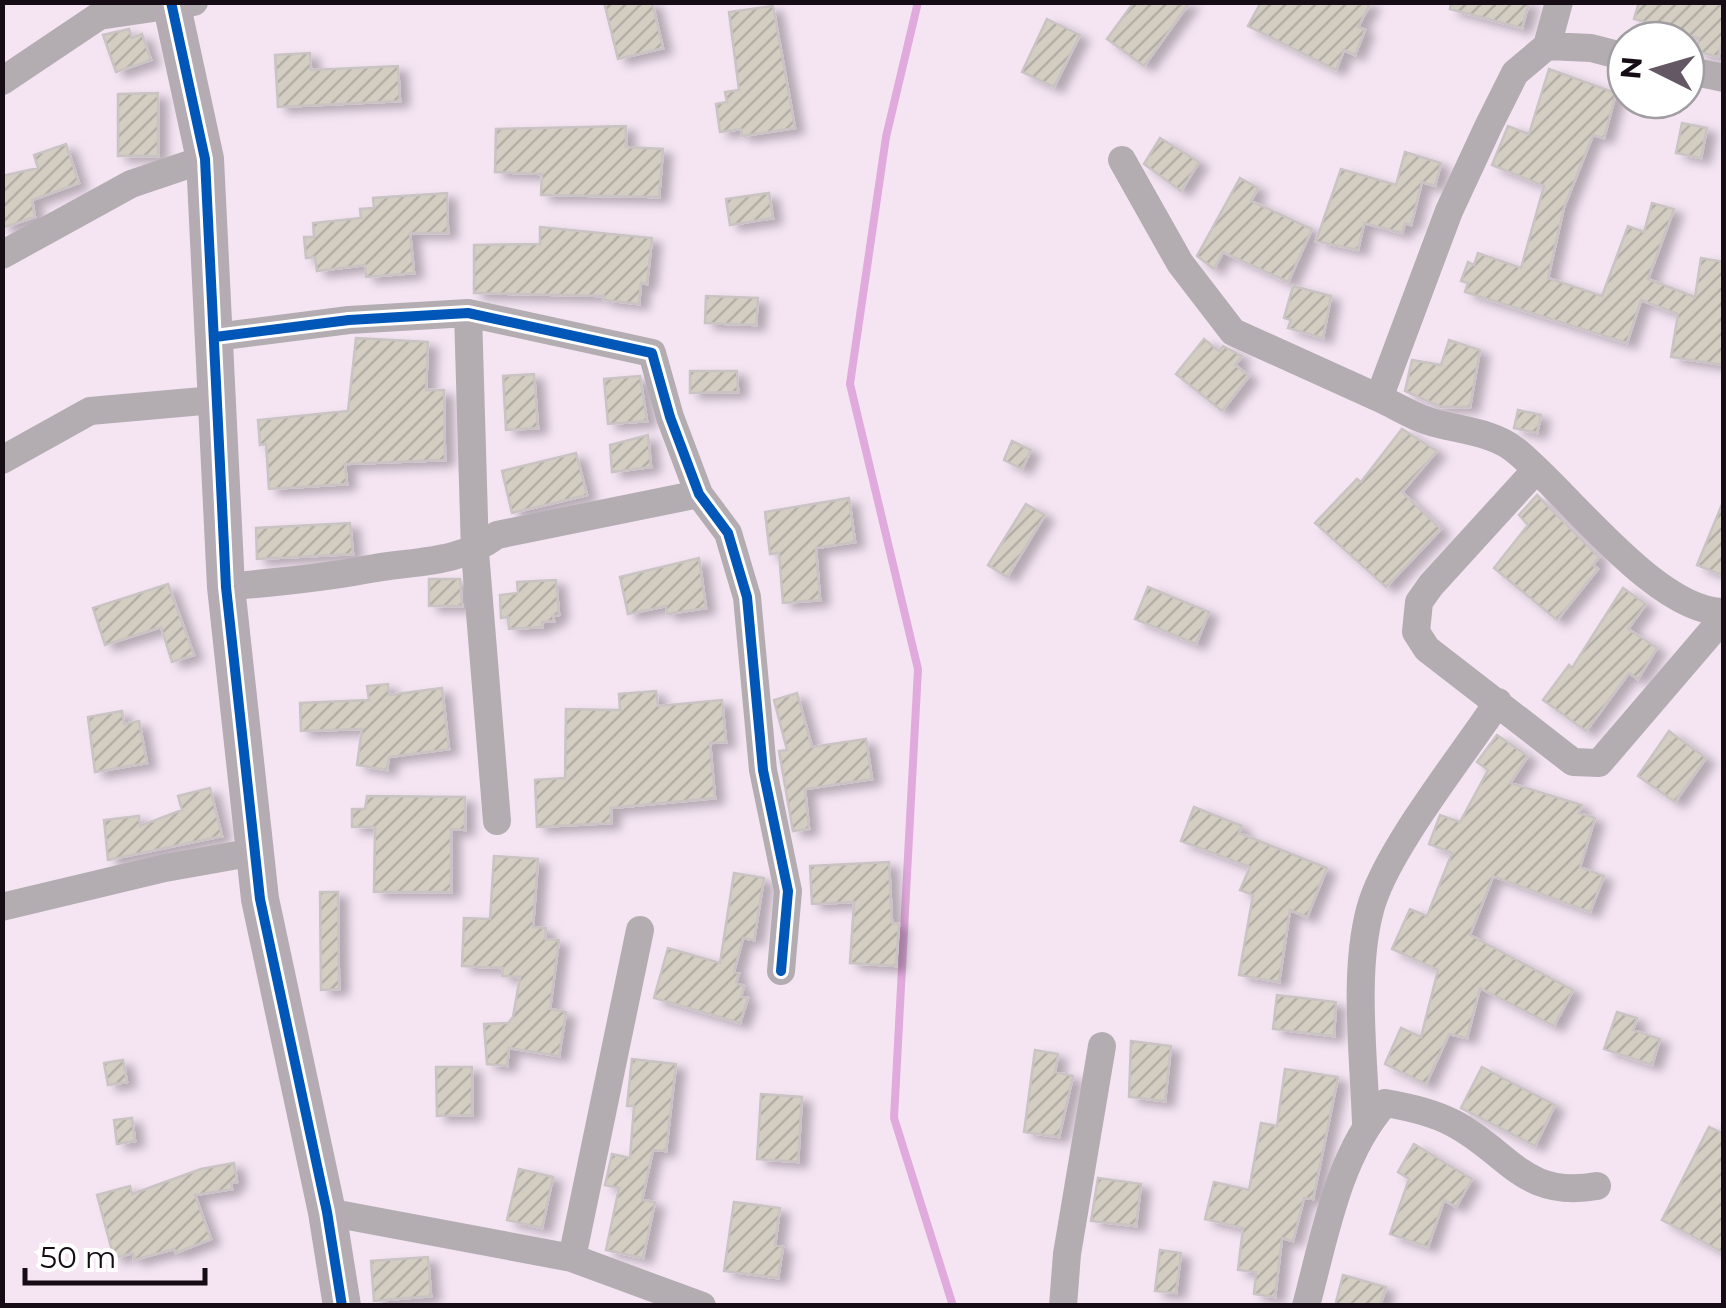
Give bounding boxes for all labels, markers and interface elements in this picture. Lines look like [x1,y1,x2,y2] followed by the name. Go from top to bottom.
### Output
[1606,20,1706,120] north arrow
[1613,55,1649,81] text: N
[25,1223,205,1285] scale bar
[40,1239,117,1276] text: 50 m

